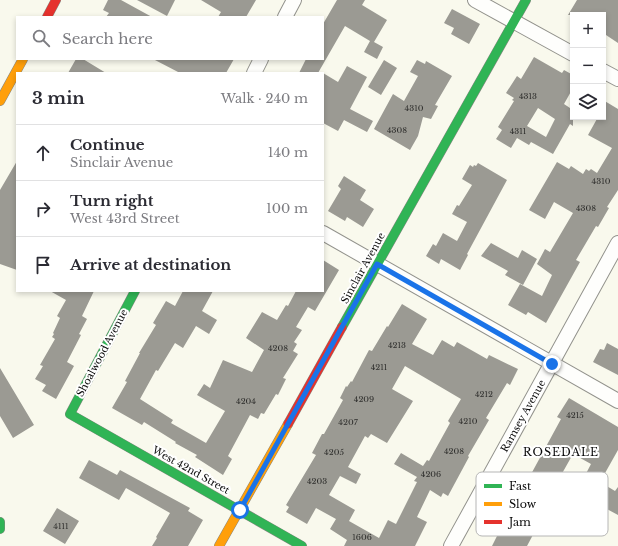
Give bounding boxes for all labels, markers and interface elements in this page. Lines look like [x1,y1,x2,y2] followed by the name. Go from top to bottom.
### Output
[570,12,606,120] map controls
[570,12,606,48] button: +
[16,16,324,60] search box
[30,27,52,49] icon: search
[62,29,153,48] text: Search here
[570,48,606,84] button: −
[570,84,606,120] button: layers
[32,88,85,109] text: 3 min
[221,90,308,107] text: Walk · 240 m
[519,91,537,101] house number: 4313
[405,103,424,113] house number: 4310
[387,125,407,135] house number: 4308
[510,126,527,136] house number: 4311
[70,135,145,154] text: Continue
[32,142,54,164] icon: ahead
[268,144,308,161] text: 140 m
[70,154,173,171] text: Sinclair Avenue
[592,176,611,186] house number: 4310
[70,191,153,210] text: Turn right
[32,198,54,220] icon: right
[266,200,308,217] text: 100 m
[576,203,596,213] house number: 4308
[70,210,180,227] text: West 43rd Street
[338,230,388,306] street label: Sinclair Avenue
[32,254,54,276] icon: arrive
[70,255,231,274] text: Arrive at destination
[73,307,131,399] street label: Shoalwood Avenue
[388,340,406,350] house number: 4213
[268,343,288,353] house number: 4208
[543,355,561,373] route end
[371,362,388,372] house number: 4211
[498,377,548,455] street label: Ramsey Avenue
[475,389,493,399] house number: 4212
[354,394,374,404] house number: 4209
[236,396,256,406] house number: 4204
[566,410,584,420] house number: 4215
[459,416,478,426] house number: 4210
[338,417,359,427] house number: 4207
[149,443,232,497] street label: West 42nd Street
[523,445,599,459] district label: ROSEDALE
[444,446,464,456] house number: 4208
[324,447,344,457] house number: 4205
[421,469,441,479] house number: 4206
[476,472,608,536] legend
[307,476,327,486] house number: 4203
[509,479,532,493] text: Fast
[509,497,537,511] text: Slow
[231,501,249,519] route start
[507,515,531,529] text: Jam
[53,521,69,531] house number: 4111
[352,532,372,542] house number: 1606

